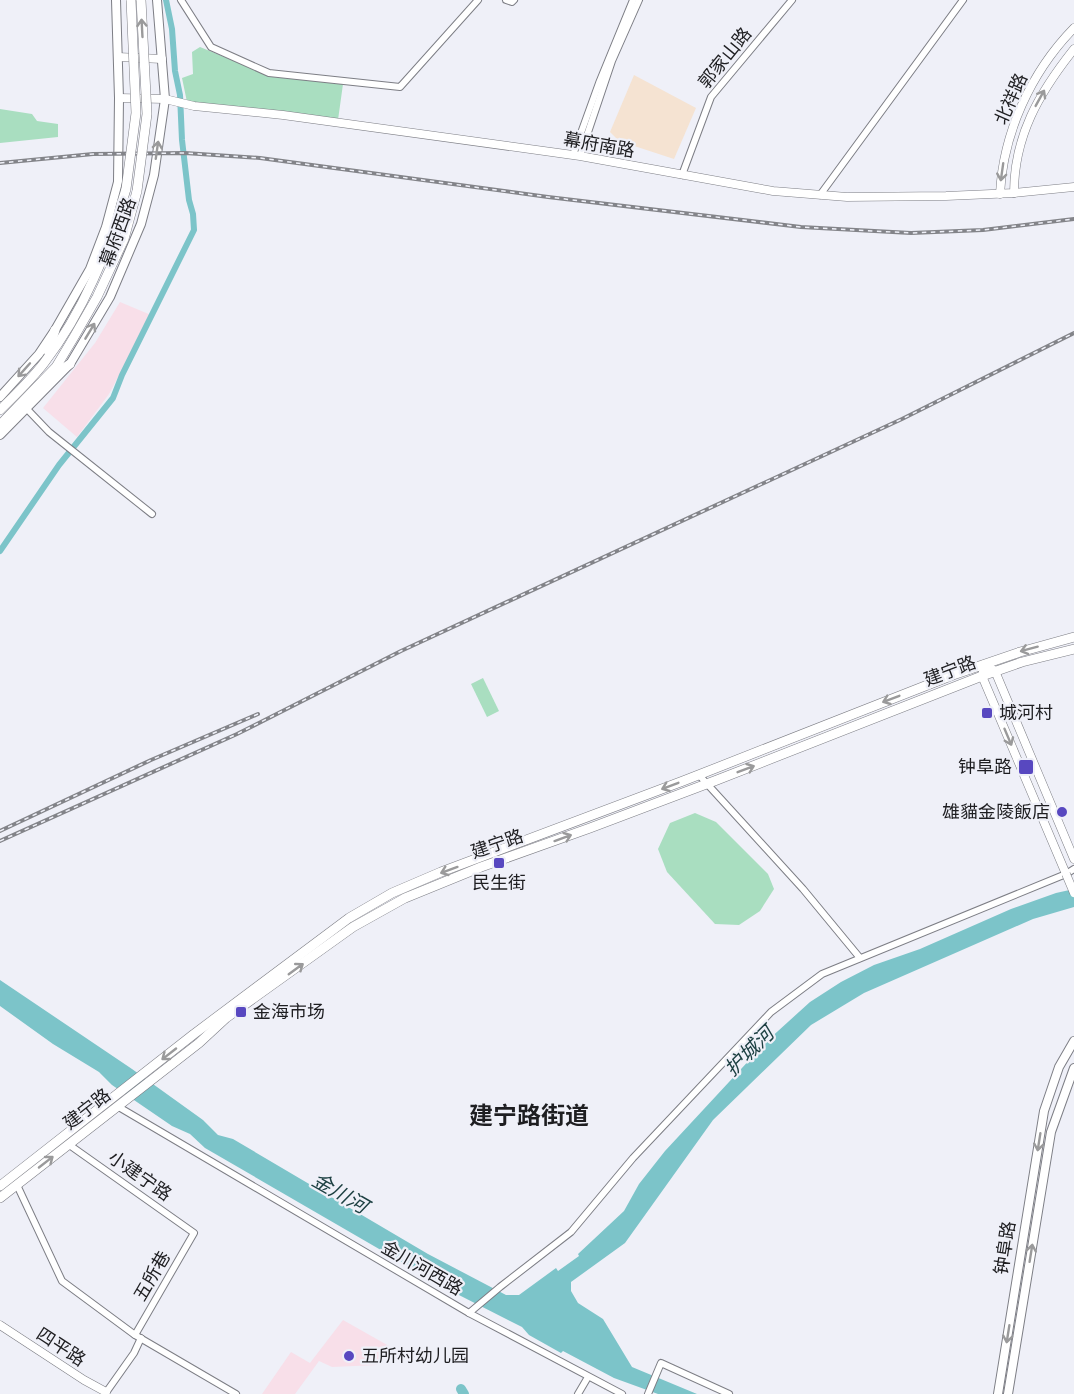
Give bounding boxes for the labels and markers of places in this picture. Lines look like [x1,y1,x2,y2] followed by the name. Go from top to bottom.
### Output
[999,702,1053,724] place label: 城河村
[980,706,994,720] marker: 城河村
[958,756,1012,778] place label: 钟阜路
[1017,758,1035,776] marker: 钟阜路
[942,801,1050,823] place label: 雄貓金陵飯店
[1055,805,1069,819] marker: 雄貓金陵飯店
[492,856,506,870] marker: 民生街
[472,872,526,894] place label: 民生街
[253,1001,325,1023] place label: 金海市场
[234,1005,248,1019] marker: 金海市场
[361,1345,469,1367] place label: 五所村幼儿园
[342,1349,356,1363] marker: 五所村幼儿园

